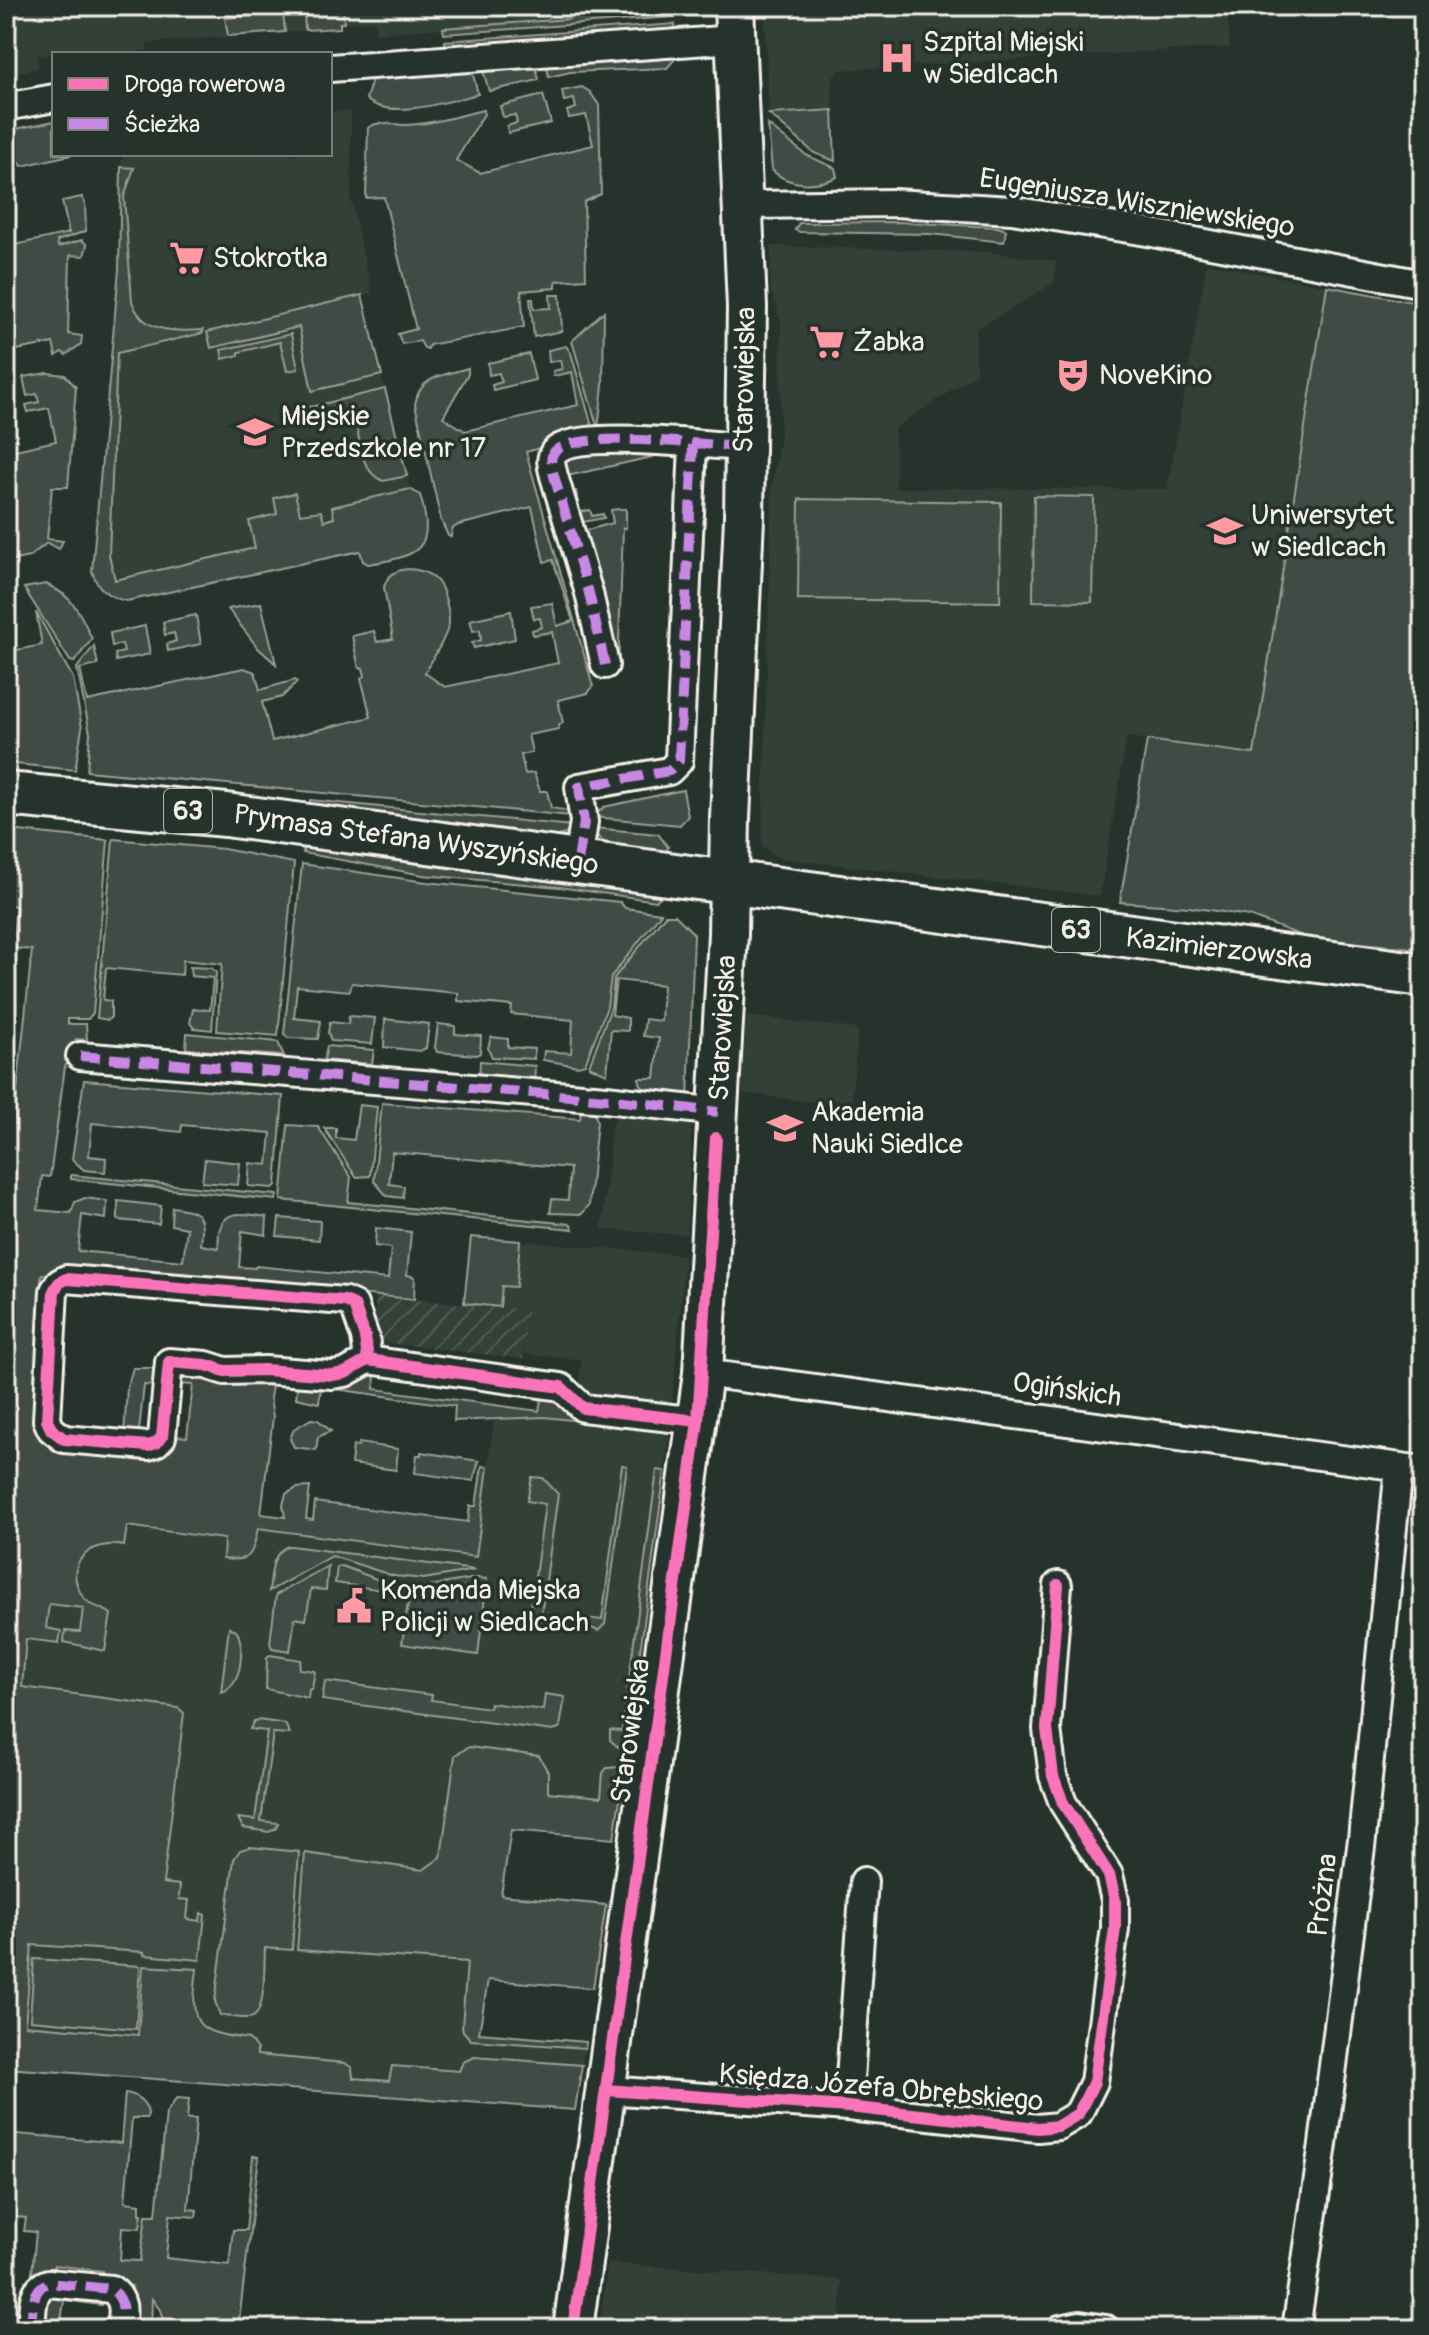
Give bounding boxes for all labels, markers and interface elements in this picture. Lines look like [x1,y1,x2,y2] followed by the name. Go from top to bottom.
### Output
[923,25,1084,92] place label: Szpital Miejski w Siedlcach
[878,39,916,77] hospital icon: Szpital Miejski w Siedlcach
[52,52,332,156] legend
[124,70,285,99] text: Droga rowerowa
[124,110,200,139] text: Ścieżka
[977,161,1297,245] street label: Eugeniusza Wiszniewskiego
[168,239,206,277] supermarket icon: Stokrotka
[213,241,328,276] place label: Stokrotka
[726,307,764,453] street label: Starowiejska
[808,323,846,361] supermarket icon: Żabka
[853,325,924,360] place label: Żabka
[1054,356,1092,394] theatre icon: NoveKino
[1099,358,1212,393] place label: NoveKino
[281,399,486,466] place label: Miejskie Przedszkole nr 17
[236,413,274,451] school or university icon: Miejskie Przedszkole nr 17
[1251,498,1395,565] place label: Uniwersytet w Siedlcach
[1206,512,1244,550] school or university icon: Uniwersytet w Siedlcach
[164,789,212,833] road number: 63
[231,797,601,883] street label: Prymasa Stefana Wyszyńskiego
[1052,908,1100,952] road number: 63
[1124,920,1314,978] street label: Kazimierzowska
[702,954,744,1102] street label: Starowiejska
[811,1095,963,1162] place label: Akademia Nauki Siedlce
[766,1109,804,1147] school or university icon: Akademia Nauki Siedlce
[1010,1365,1124,1415] street label: Ogińskich
[380,1573,589,1640] place label: Komenda Miejska Policji w Siedlcach
[335,1587,373,1625] public building icon: Komenda Miejska Policji w Siedlcach
[603,1656,659,1806] street label: Starowiejska
[1301,1851,1345,1939] street label: Próżna
[717,2056,1045,2120] street label: Księdza Józefa Obrębskiego

